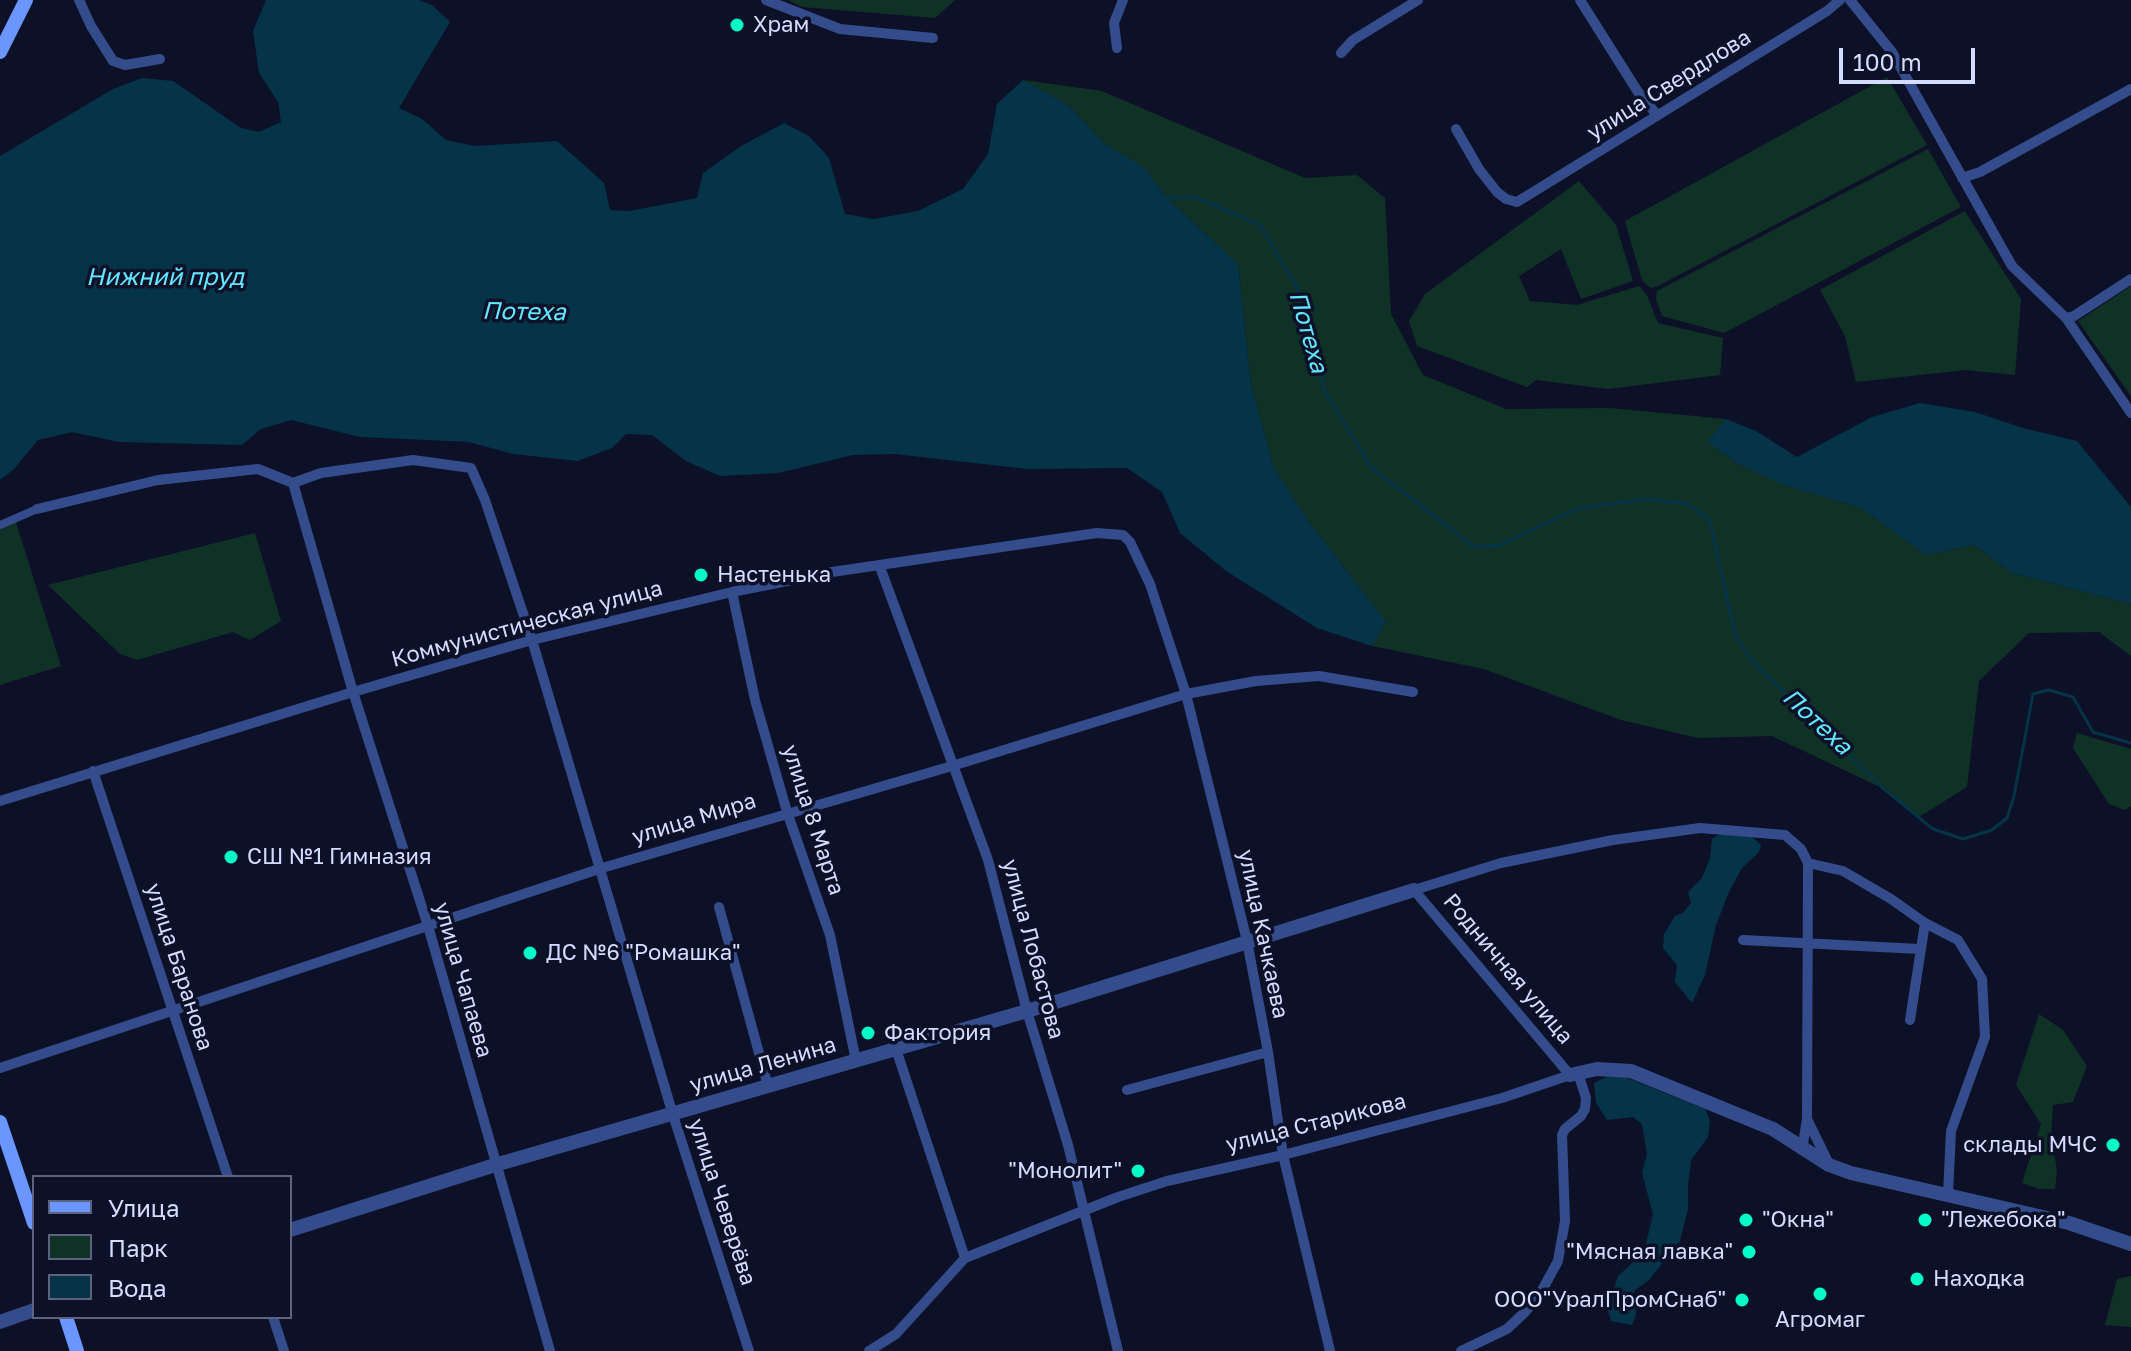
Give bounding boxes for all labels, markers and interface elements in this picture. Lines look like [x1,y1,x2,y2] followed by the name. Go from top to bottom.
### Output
[753,12,809,38] place label: Храм
[728,16,746,34] marker: Храм
[1582,24,1756,146] street label: улица Свердлова
[1843,32,1979,82] scale bar
[1853,47,1922,76] text: 100 m
[86,263,244,291] water label: Нижний пруд
[1283,288,1333,376] water label: Потеха
[482,297,566,327] water label: Потеха
[717,562,831,588] place label: Настенька
[692,566,710,584] marker: Настенька
[389,575,665,673] street label: Коммунистическая улица
[1777,683,1857,761] water label: Потеха
[776,742,850,898] street label: улица 8 Марта
[629,788,759,850] street label: улица Мира
[247,844,432,870] place label: СШ №1 Гимназия
[1232,847,1294,1021] street label: улица Качкаева
[222,848,240,866] marker: СШ №1 Гимназия
[996,856,1070,1042] street label: улица Лобастова
[139,880,219,1054] street label: улица Баранова
[1438,889,1578,1049] street label: Родничная улица
[428,899,498,1061] street label: улица Чапаева
[546,940,740,966] place label: ДС №6 "Ромашка"
[521,944,539,962] marker: ДС №6 "Ромашка"
[884,1020,991,1046] place label: Фактория
[859,1024,877,1042] marker: Фактория
[687,1031,839,1099] street label: улица Ленина
[1223,1088,1409,1158] street label: улица Старикова
[683,1115,761,1289] street label: улица Чеверёва
[1963,1132,2097,1158] place label: склады МЧС
[2104,1136,2122,1154] marker: склады МЧС
[1008,1158,1122,1184] place label: "Монолит"
[1129,1162,1147,1180] marker: "Монолит"
[32,1175,292,1319] legend
[108,1193,180,1222] text: Улица
[1762,1207,1834,1233] place label: "Окна"
[1941,1207,2066,1233] place label: "Лежебока"
[1737,1211,1755,1229] marker: "Окна"
[1916,1211,1934,1229] marker: "Лежебока"
[108,1233,168,1262] text: Парк
[1566,1239,1733,1265] place label: "Мясная лавка"
[1740,1243,1758,1261] marker: "Мясная лавка"
[1933,1266,2025,1292] place label: Находка
[1908,1270,1926,1288] marker: Находка
[108,1273,167,1302] text: Вода
[1811,1285,1829,1303] marker: Агромаг
[1494,1287,1726,1313] place label: ООО"УралПромСнаб"
[1733,1291,1751,1309] marker: ООО"УралПромСнаб"
[1775,1307,1865,1333] place label: Агромаг

